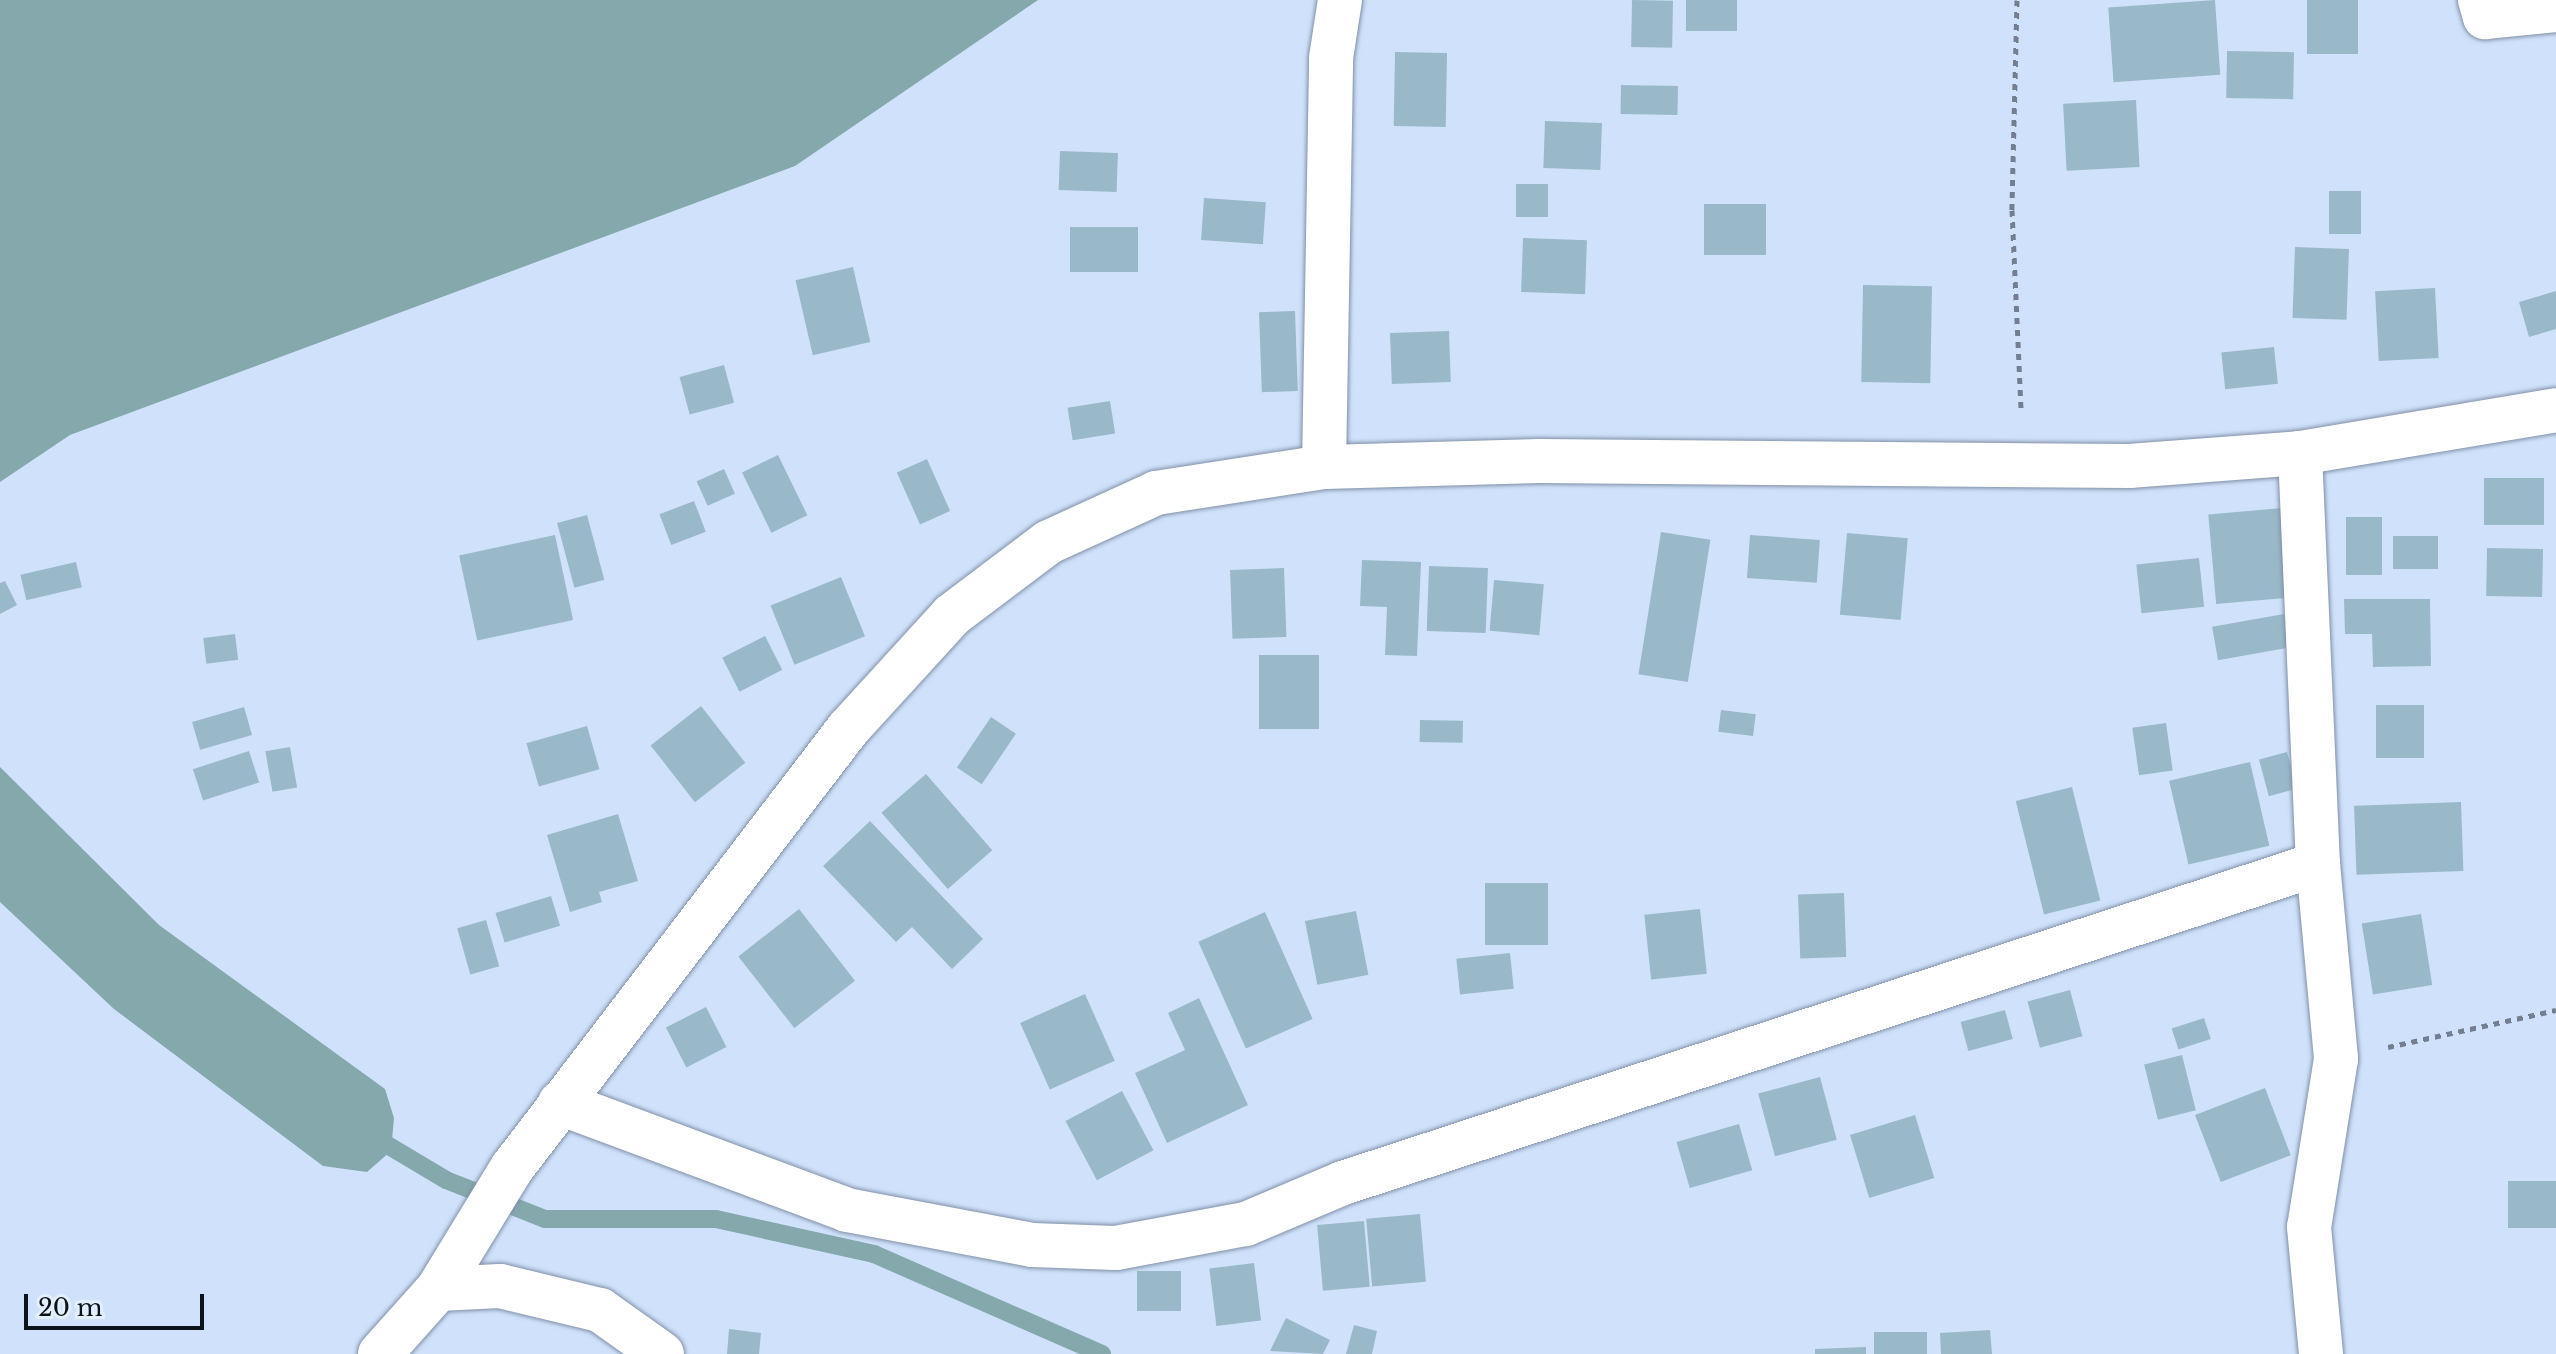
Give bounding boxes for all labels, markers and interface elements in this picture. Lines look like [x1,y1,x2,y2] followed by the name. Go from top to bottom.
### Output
[28,1278,208,1328] scale bar
[38,1293,103,1322] text: 20 m

